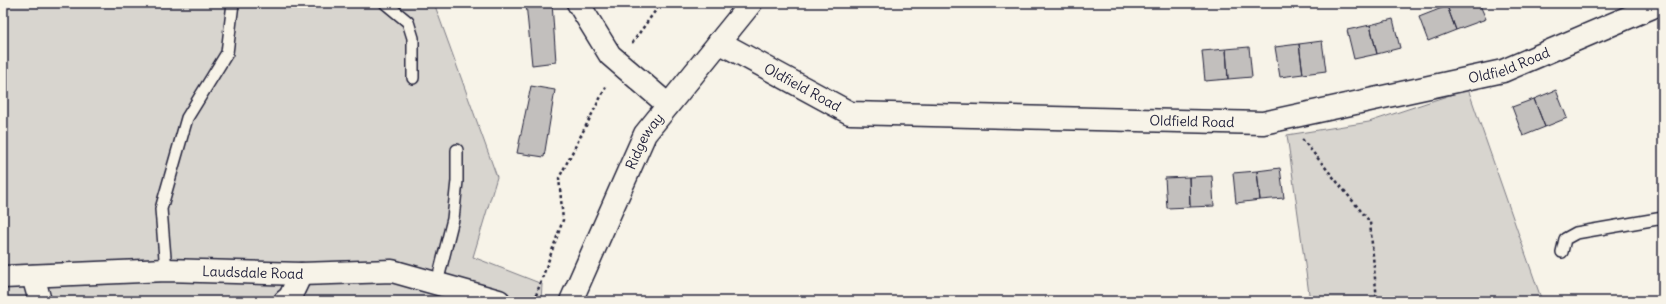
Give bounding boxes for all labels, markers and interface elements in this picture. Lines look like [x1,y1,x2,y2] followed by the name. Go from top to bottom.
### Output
[1467,43,1552,87] street label: Oldfield Road
[761,59,844,115] street label: Oldfield Road
[621,109,667,172] street label: Ridgeway
[1149,111,1235,131] street label: Oldfield Road
[202,262,304,283] street label: Laudsdale Road

